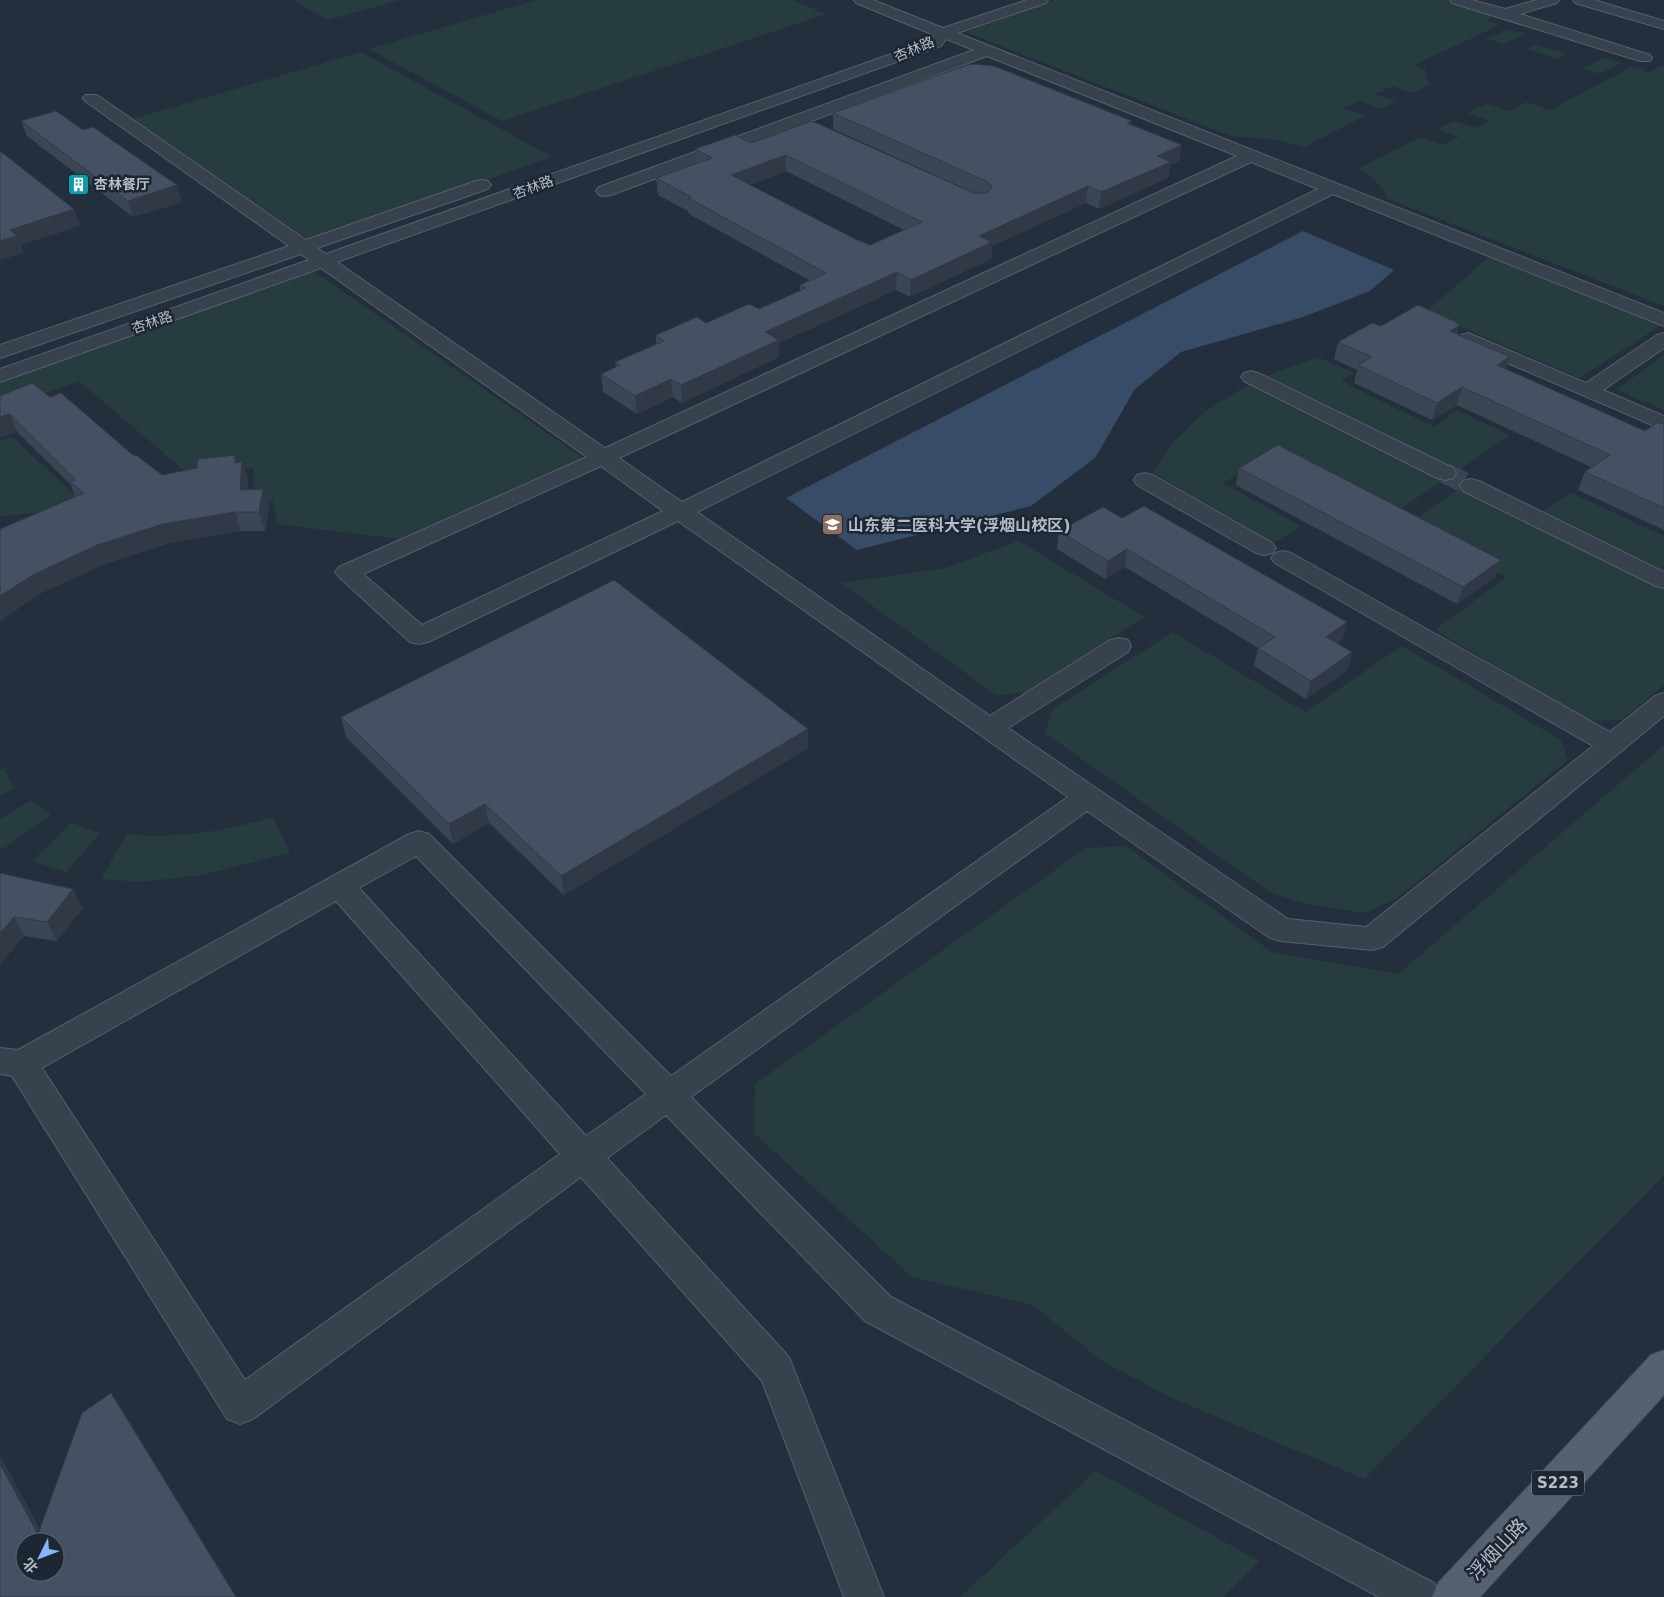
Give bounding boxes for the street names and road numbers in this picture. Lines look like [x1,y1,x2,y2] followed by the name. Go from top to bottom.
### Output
[892,33,936,65] street label: 杏林路
[511,172,555,202] street label: 杏林路
[130,308,174,336] street label: 杏林路
[1532,1470,1584,1496] road number: S223
[1463,1514,1531,1584] street label: 浮烟山路

